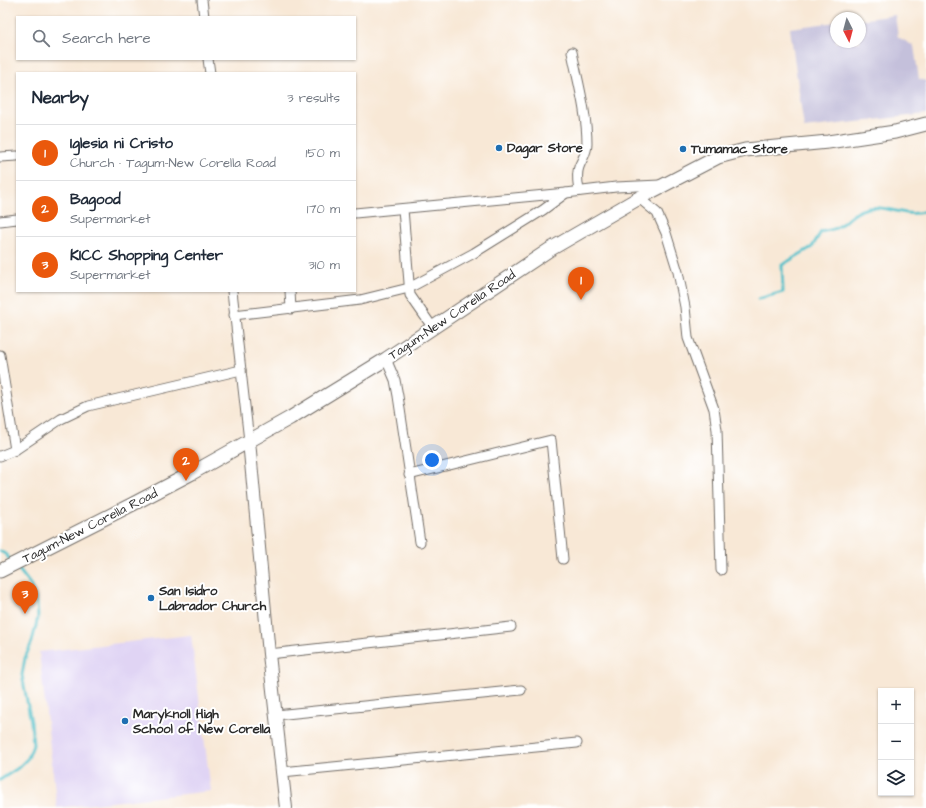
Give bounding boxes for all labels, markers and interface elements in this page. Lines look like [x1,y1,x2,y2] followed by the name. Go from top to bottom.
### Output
[830,12,866,48] north arrow
[16,16,356,60] search box
[30,27,52,49] icon: search
[62,28,151,49] text: Search here
[32,86,89,110] text: Nearby
[287,89,340,107] text: 3 results
[70,133,173,154] text: Iglesia ni Cristo
[507,139,583,159] place label: Dagar Store
[690,140,788,158] place label: Tumamac Store
[494,143,504,153] marker: Dagar Store
[44,144,46,162] text: 1
[306,144,340,162] text: 150 m
[678,144,688,154] marker: Tumamac Store
[70,154,276,172] text: Church · Tagum-New Corella Road
[70,189,121,210] text: Bagood
[41,200,49,218] text: 2
[307,200,340,218] text: 170 m
[70,210,151,228] text: Supermarket
[70,245,223,266] text: KICC Shopping Center
[42,256,48,274] text: 3
[308,256,340,274] text: 310 m
[70,266,151,284] text: Supermarket
[385,266,520,365] street label: Tagum-New Corella Road
[568,267,594,300] pin: 1
[173,448,199,481] pin: 2
[422,450,442,470] your location
[19,484,161,569] street label: Tagum-New Corella Road
[12,581,38,614] pin: 3
[158,582,267,615] place label: San Isidro Labrador Church
[146,593,156,603] marker: San Isidro Labrador Church
[878,688,914,796] map controls
[878,688,914,724] button: +
[132,705,271,738] place label: Maryknoll High School of New Corella
[120,716,130,726] marker: Maryknoll High School of New Corella
[878,724,914,760] button: −
[878,760,914,796] button: layers

